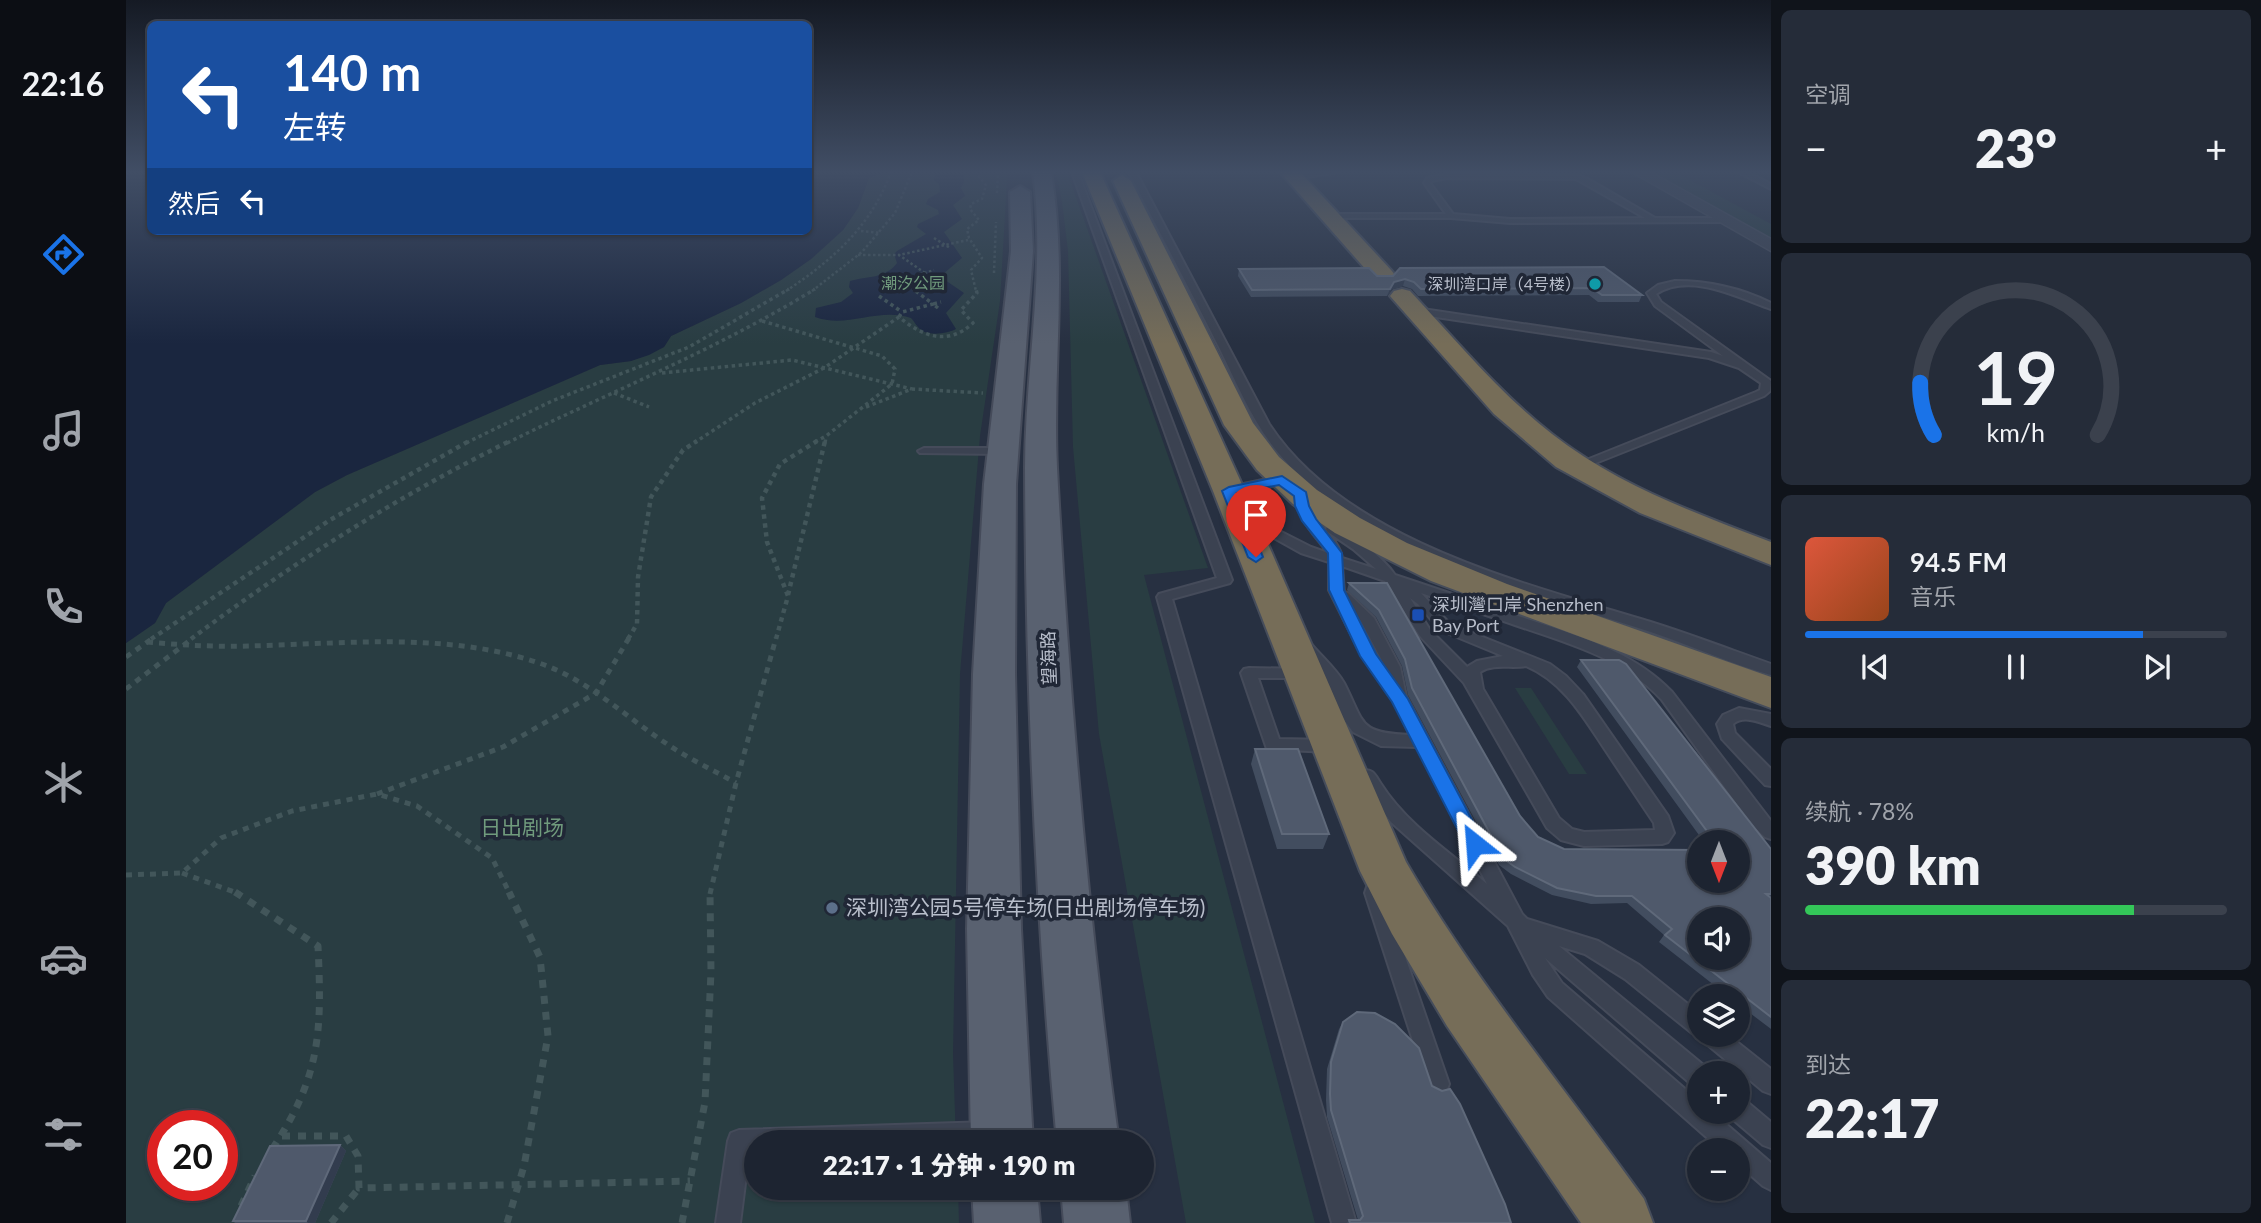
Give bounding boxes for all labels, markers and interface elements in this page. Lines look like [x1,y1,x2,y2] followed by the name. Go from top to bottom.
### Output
[283,43,421,101] text: 140 m
[168,49,259,140] icon: left
[22,64,104,103] text: 22:16
[1805,80,1851,108] text: 空调
[283,107,347,146] text: 左转
[1975,117,2057,179] text: 23°
[1805,125,1827,171] text: −
[2205,125,2227,171] text: +
[234,182,272,220] icon: left
[168,187,220,219] text: 然后
[39,230,88,279] icon: directions
[881,273,945,292] park label: 潮汐公园
[1428,274,1581,293] place label: 深圳湾口岸（4号楼）
[1587,276,1603,292] marker: 深圳湾口岸（4号楼）
[1974,333,2058,421] text: 19
[39,406,88,455] icon: music
[1987,417,2045,447] text: km/h
[1226,485,1286,557] pin
[1237,496,1275,534] icon: arrive
[1910,546,2007,578] text: 94.5 FM
[39,582,88,631] icon: phone
[1910,582,1956,610] text: 音乐
[1432,593,1604,636] place label: 深圳灣口岸 Shenzhen Bay Port
[1410,607,1426,623] marker: 深圳灣口岸 Shenzhen Bay Port
[1036,631,1060,685] street label: 望海路
[1856,648,1894,686] icon: previous
[1997,648,2035,686] icon: pause
[2138,648,2176,686] icon: next
[39,758,88,807] icon: climate
[1805,797,1914,825] text: 续航 · 78%
[1438,807,1512,881] position arrow
[480,814,564,839] park label: 日出剧场
[1687,830,1750,892] north arrow
[1687,830,1750,1201] map controls
[1805,834,1981,896] text: 390 km
[846,894,1205,919] place label: 深圳湾公园5号停车场(日出剧场停车场)
[824,900,840,916] marker: 深圳湾公园5号停车场(日出剧场停车场)
[1687,907,1750,970] button: sound
[39,934,88,983] icon: car
[1687,984,1750,1047] button: layers
[1805,1050,1851,1078] text: 到达
[1687,1061,1750,1124] button: +
[1805,1087,1939,1149] text: 22:17
[39,1110,88,1159] icon: filters
[147,1110,238,1201] speed limit sign: 20
[1687,1138,1750,1201] button: −
[823,1149,1075,1181] text: 22:17 · 1 分钟 · 190 m

